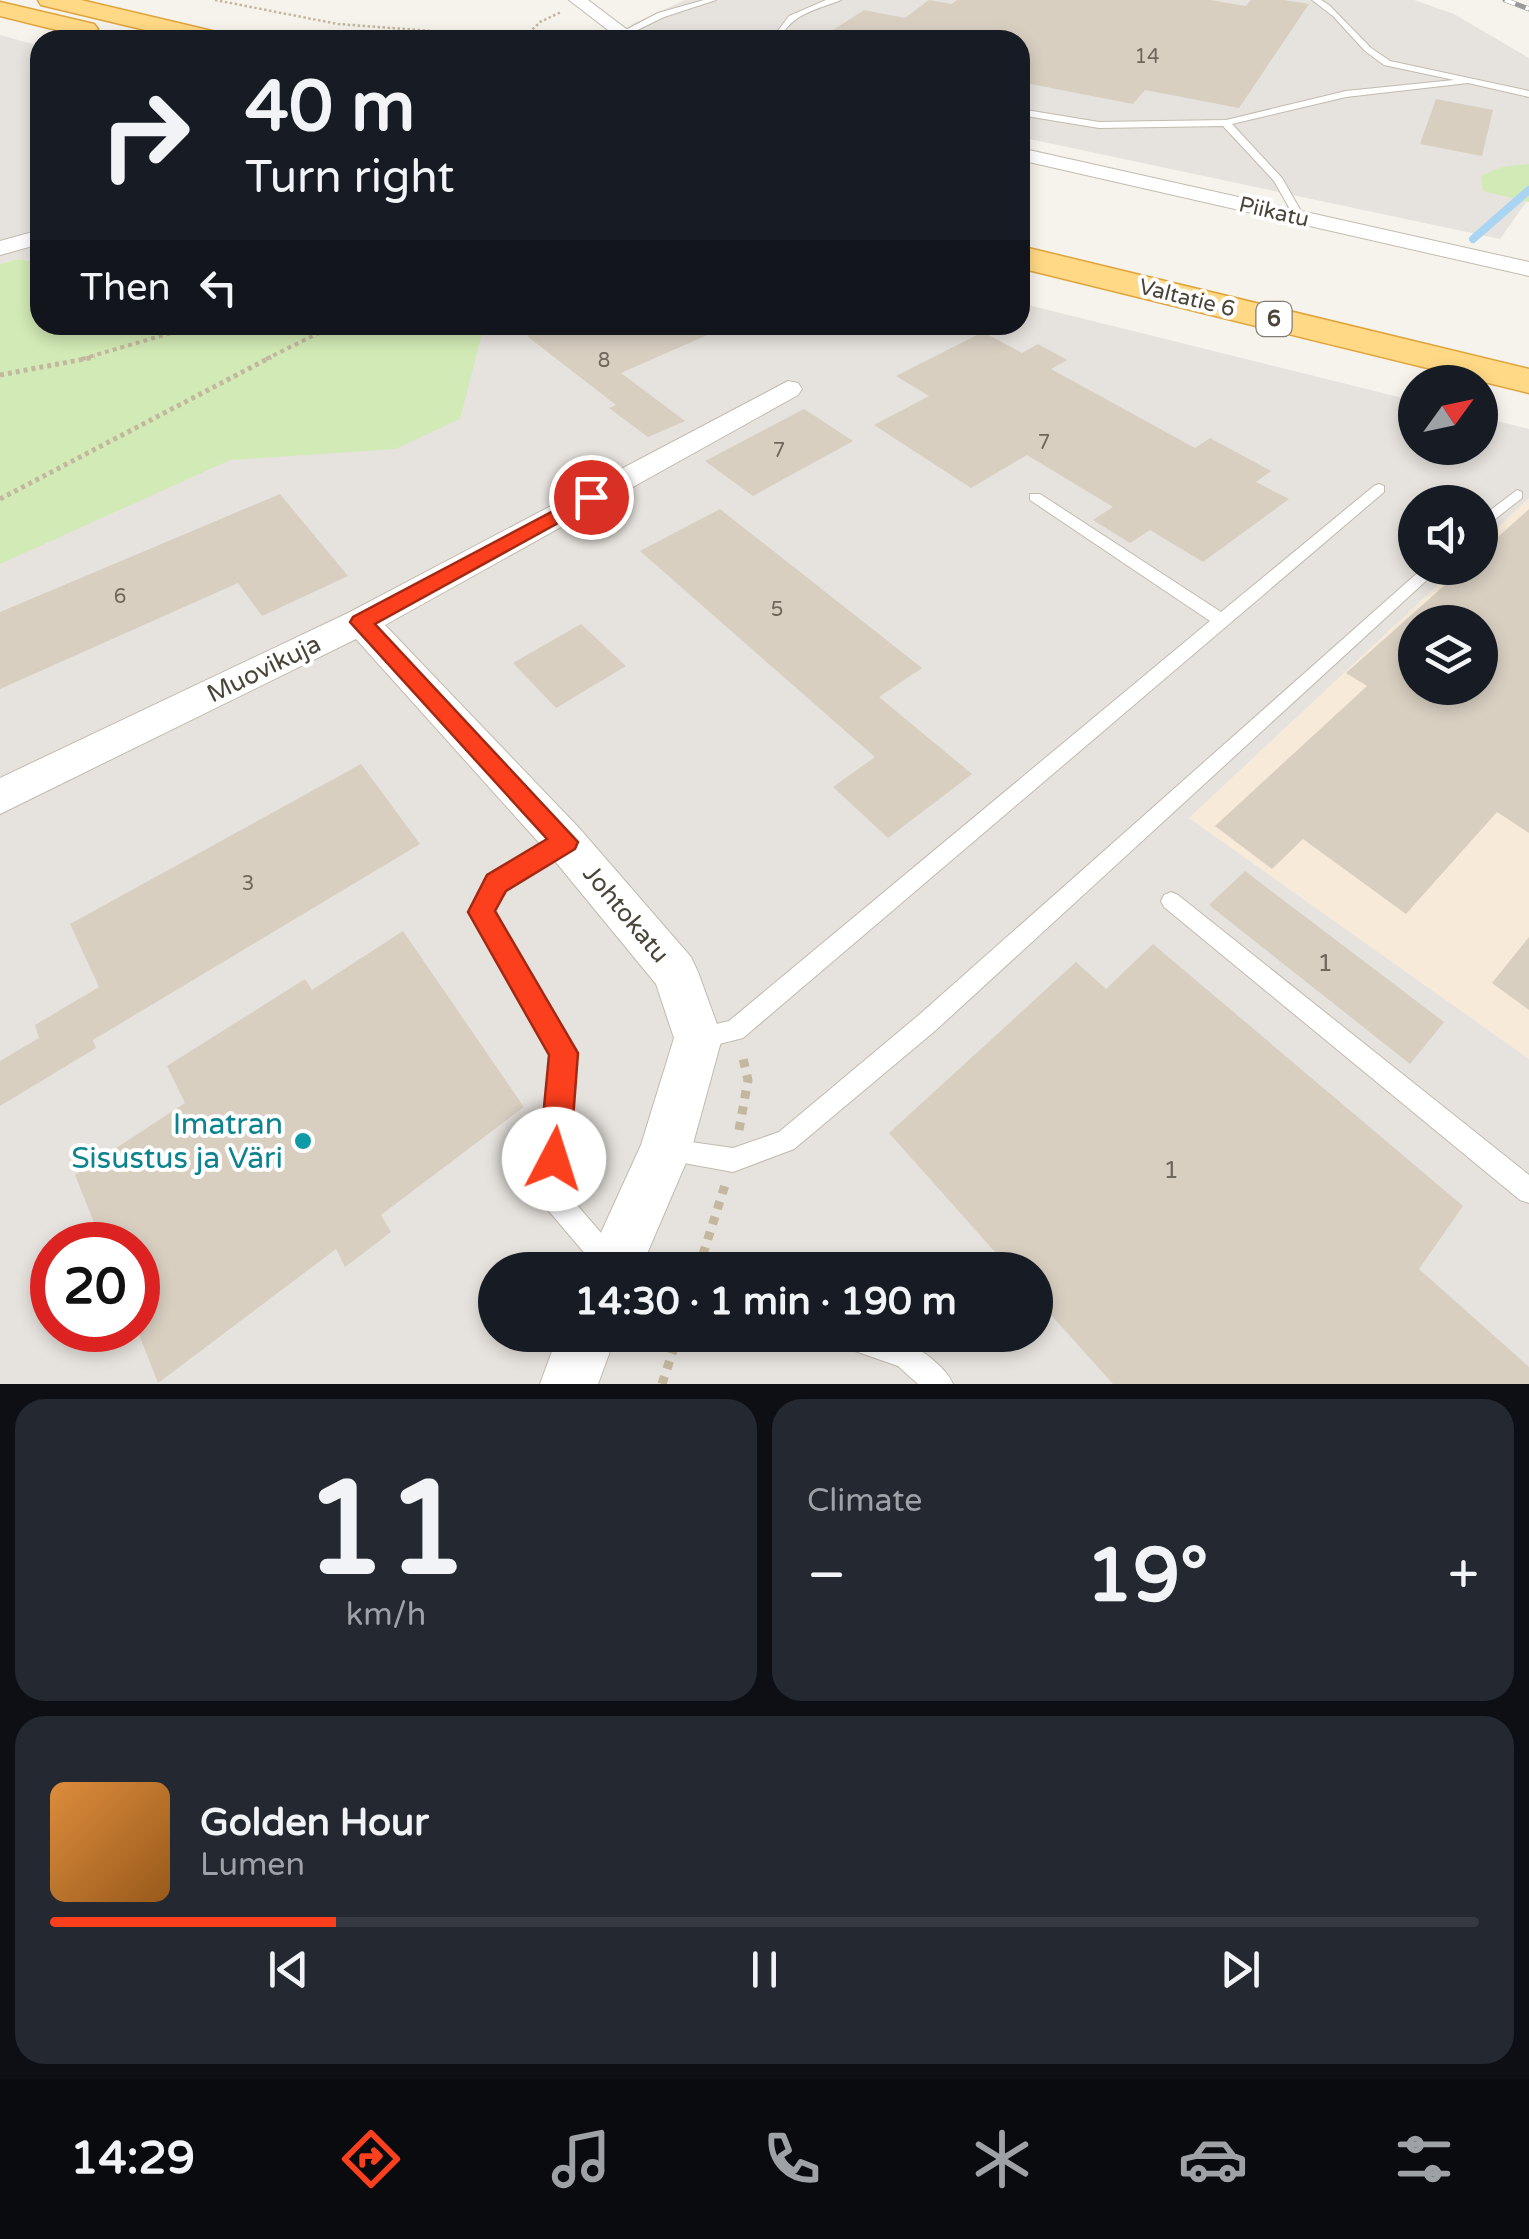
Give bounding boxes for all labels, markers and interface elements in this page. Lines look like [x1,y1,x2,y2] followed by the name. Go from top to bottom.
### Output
[1134,45,1160,69] house number: 14
[245,66,415,150] text: 40 m
[80,70,210,200] icon: right
[245,151,454,205] text: Turn right
[1236,191,1312,233] street label: Piikatu
[191,260,246,315] icon: left
[80,265,171,311] text: Then
[1136,273,1238,323] street label: Valtatie 6
[1256,302,1292,336] road number: 6
[598,349,610,373] house number: 8
[1398,365,1498,465] north arrow
[1398,365,1498,705] map controls
[1038,431,1050,455] house number: 7
[773,439,785,463] house number: 7
[549,455,634,540] pin
[564,470,619,525] icon: arrive
[1398,485,1498,585] button: sound
[114,585,126,609] house number: 6
[771,598,783,622] house number: 5
[1398,605,1498,705] button: layers
[202,629,326,709] street label: Muovikuja
[576,859,676,969] street label: Johtokatu
[242,872,254,896] house number: 3
[1317,948,1333,978] house number: 1
[71,1106,283,1177] place label: Imatran Sisustus ja Väri
[502,1107,606,1211] position arrow
[292,1130,314,1152] marker: Imatran Sisustus ja Väri
[1163,1155,1179,1185] house number: 1
[30,1222,160,1352] speed limit sign: 20
[574,1279,957,1325] text: 14:30 · 1 min · 190 m
[304,1453,468,1609] text: 11
[807,1482,922,1520] text: Climate
[1086,1531,1208,1621] text: 19°
[807,1543,846,1609] text: −
[1448,1543,1479,1609] text: +
[346,1596,426,1634] text: km/h
[200,1800,429,1846] text: Golden Hour
[200,1846,305,1884] text: Lumen
[261,1942,316,1997] icon: previous
[737,1942,792,1997] icon: pause
[1213,1942,1268,1997] icon: next
[336,2124,406,2194] icon: directions
[546,2124,616,2194] icon: music
[757,2124,827,2194] icon: phone
[967,2124,1037,2194] icon: climate
[1178,2124,1248,2194] icon: car
[1389,2124,1459,2194] icon: filters
[70,2132,195,2186] text: 14:29

